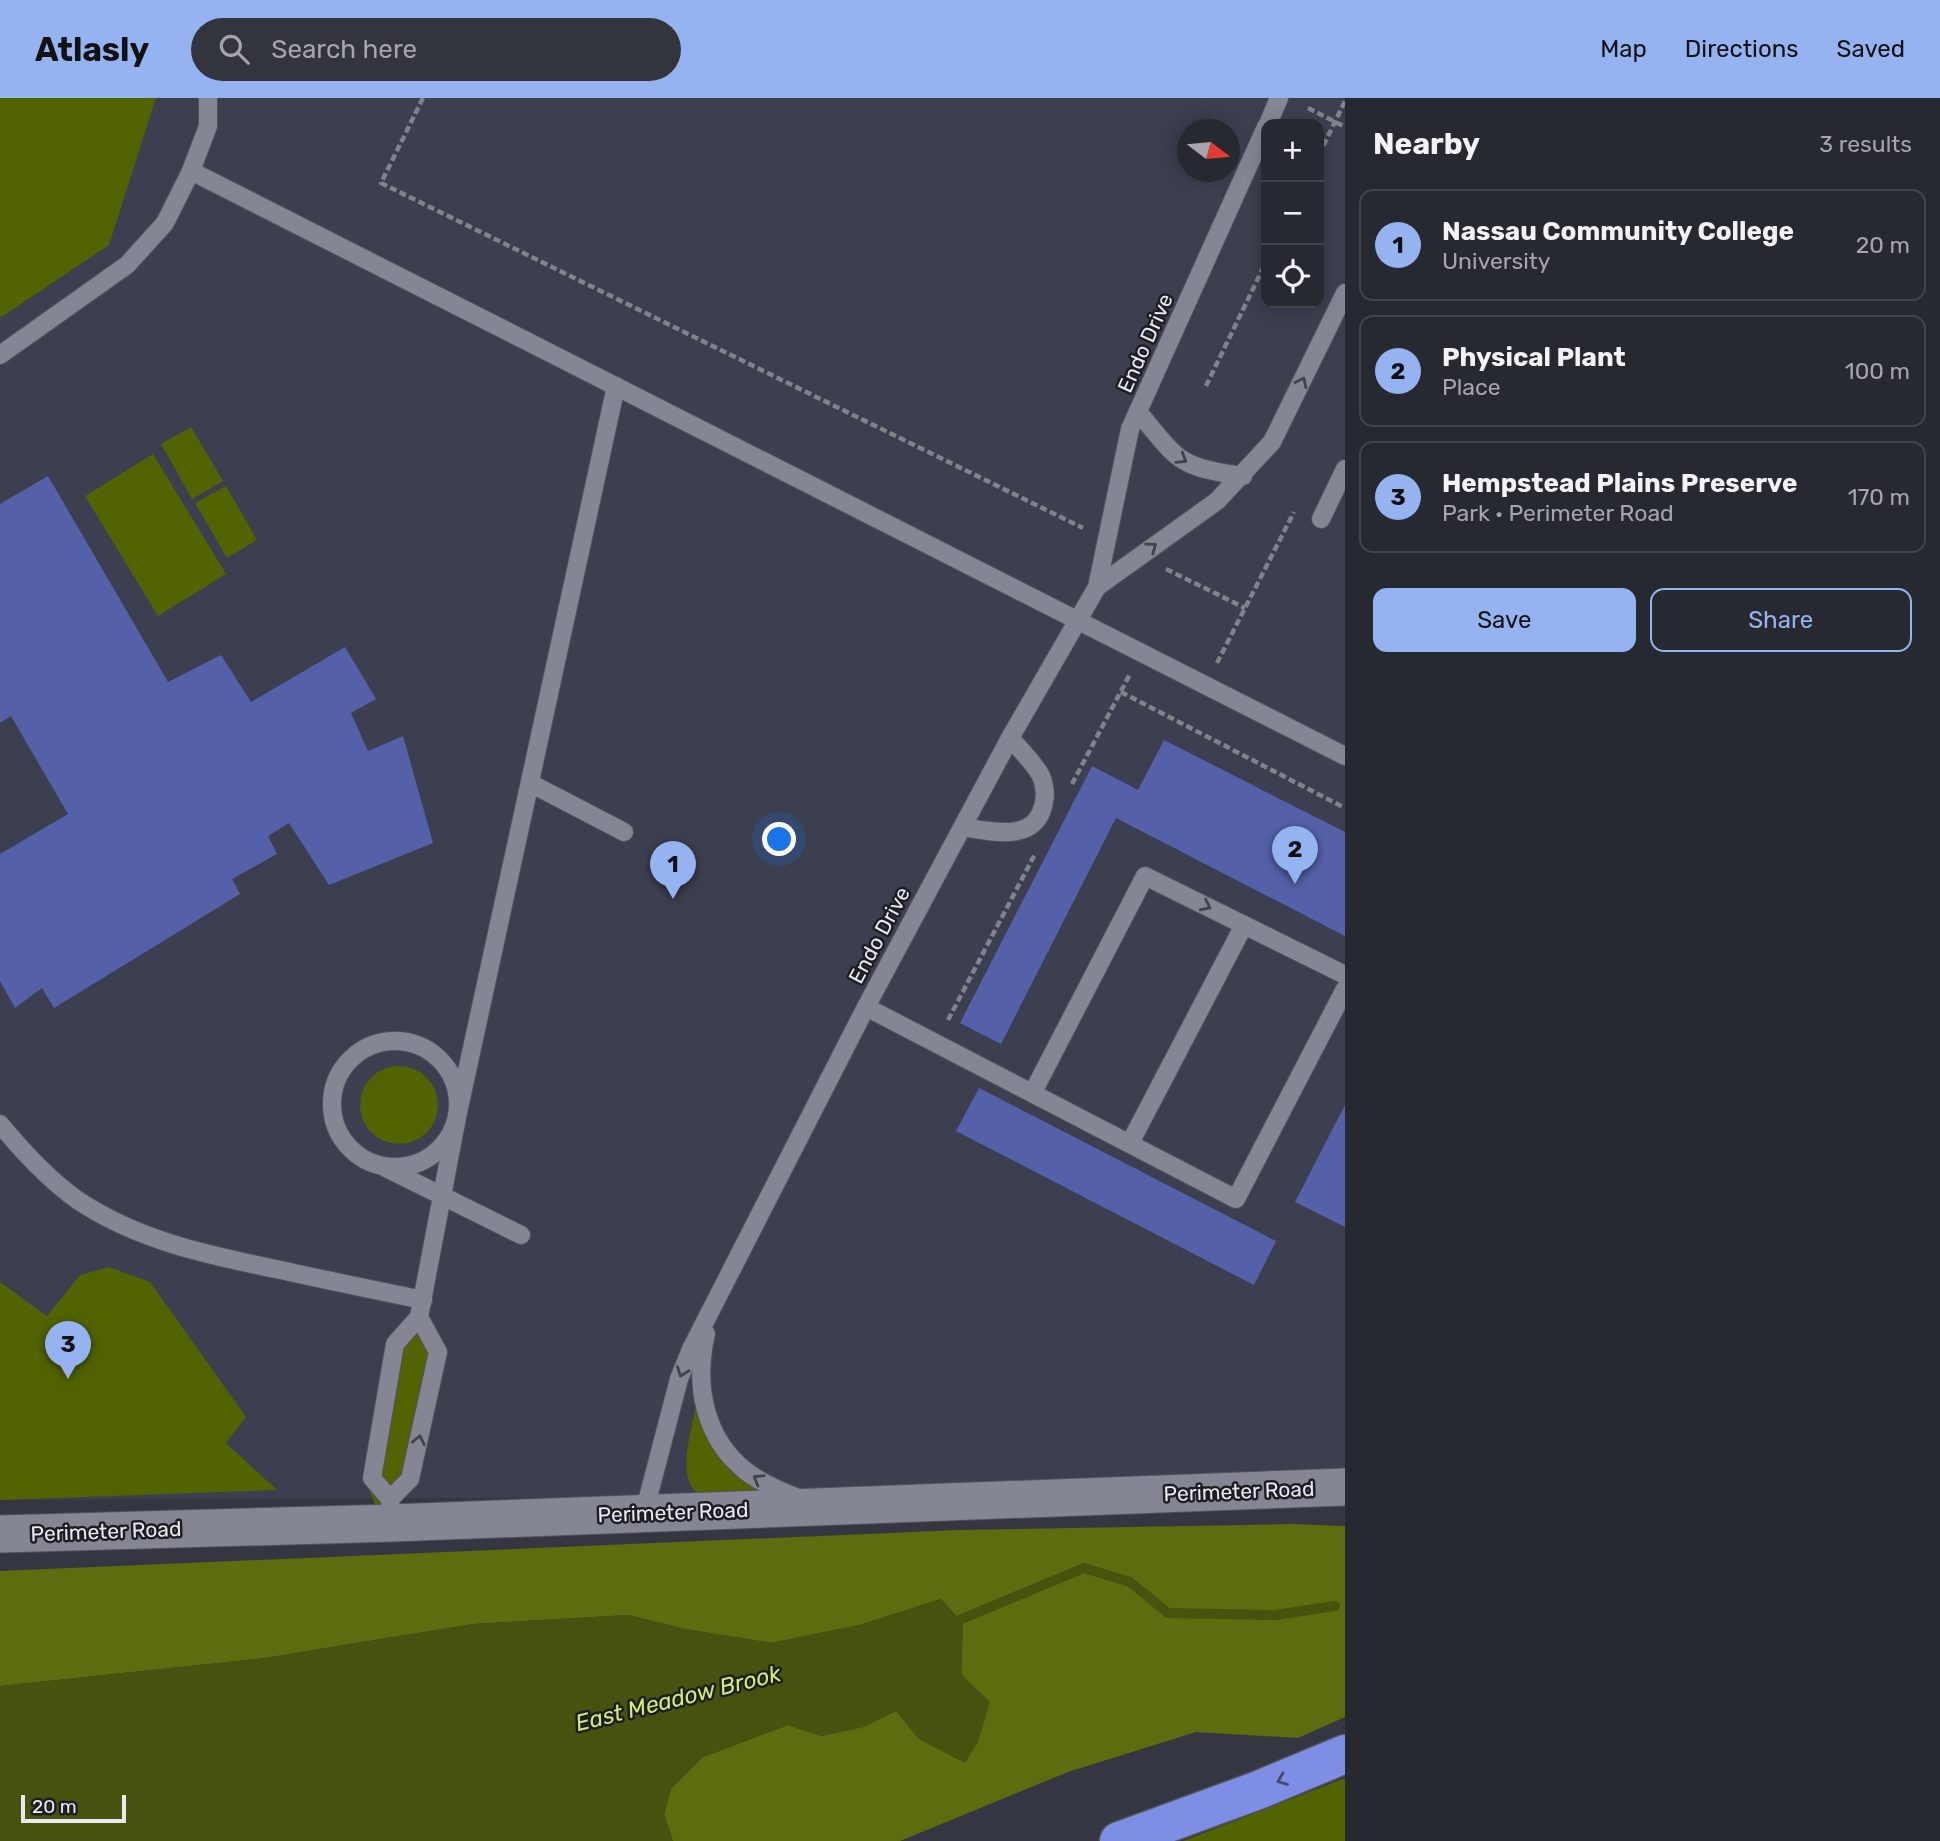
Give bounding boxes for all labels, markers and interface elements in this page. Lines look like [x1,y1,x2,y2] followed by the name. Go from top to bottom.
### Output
[191,18,681,81] search box
[35,30,149,69] text: Atlasly
[215,30,253,68] icon: search
[271,34,417,65] text: Search here
[1600,35,1647,63] text: Map
[1685,35,1798,63] text: Directions
[1836,35,1905,63] text: Saved
[1177,119,1240,182] north arrow
[1261,119,1324,308] map controls
[1261,119,1324,182] button: +
[1373,126,1480,162] text: Nearby
[1819,130,1912,158] text: 3 results
[1261,182,1324,245] button: −
[1442,216,1794,247] text: Nassau Community College
[1392,231,1404,259] text: 1
[1856,231,1910,259] text: 20 m
[1261,245,1324,308] button: locate
[1442,247,1551,275] text: University
[1112,290,1178,396] street label: Endo Drive
[1442,342,1626,373] text: Physical Plant
[1391,357,1405,385] text: 2
[1845,357,1910,385] text: 100 m
[1442,373,1501,401] text: Place
[1293,377,1307,389] one-way arrow
[1174,451,1187,464] one-way arrow
[1442,468,1797,499] text: Hempstead Plains Preserve
[1390,483,1406,511] text: 3
[1848,483,1910,511] text: 170 m
[1442,499,1674,527] text: Park · Perimeter Road
[1144,543,1157,555] one-way arrow
[1373,588,1636,652] button: Save
[1650,588,1912,652] button: Share
[762,822,796,856] your location
[1272,826,1318,884] pin: 2
[650,841,696,899] pin: 1
[843,882,915,988] street label: Endo Drive
[1199,898,1211,912] one-way arrow
[45,1321,91,1379] pin: 3
[676,1365,690,1377] one-way arrow
[410,1434,425,1446] one-way arrow
[753,1474,766,1487] one-way arrow
[1163,1476,1315,1506] street label: Perimeter Road
[597,1497,749,1527] street label: Perimeter Road
[30,1516,182,1546] street label: Perimeter Road
[572,1659,785,1737] water label: East Meadow Brook
[1276,1771,1288,1785] one-way arrow
[21,1792,126,1824] scale bar
[32,1795,77,1818] text: 20 m

